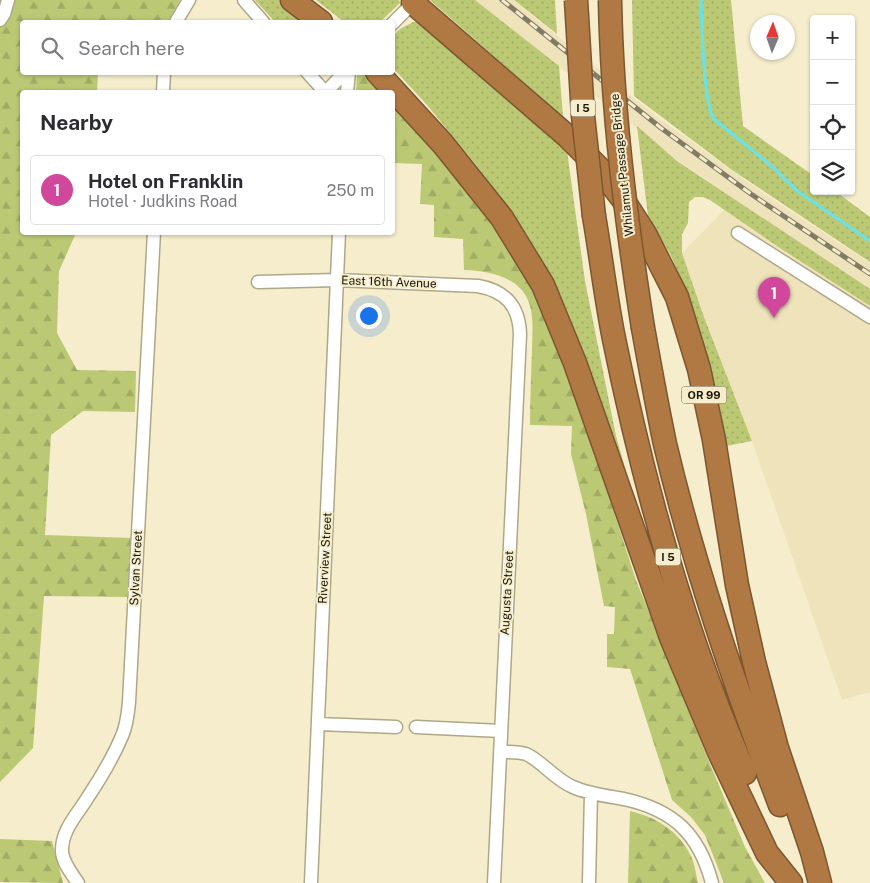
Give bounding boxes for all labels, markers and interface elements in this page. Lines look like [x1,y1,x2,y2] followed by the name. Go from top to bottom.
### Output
[750,15,795,60] north arrow
[810,15,855,195] map controls
[810,15,855,60] button: +
[20,20,395,75] search box
[38,34,66,62] icon: search
[78,37,185,59] text: Search here
[810,60,855,105] button: −
[608,93,636,237] street label: Whilamut Passage Bridge
[570,100,596,116] road number: I 5
[810,105,855,150] button: locate
[40,110,113,135] text: Nearby
[810,150,855,195] button: layers
[88,170,243,192] text: Hotel on Franklin
[54,181,60,200] text: 1
[327,181,374,200] text: 250 m
[88,192,237,211] text: Hotel · Judkins Road
[341,273,437,291] street label: East 16th Avenue
[758,277,790,318] pin: 1
[356,303,382,329] your location
[682,386,726,404] road number: OR 99
[316,512,334,604] street label: Riverview Street
[127,530,145,606] street label: Sylvan Street
[656,548,680,566] road number: I 5
[498,550,516,636] street label: Augusta Street

